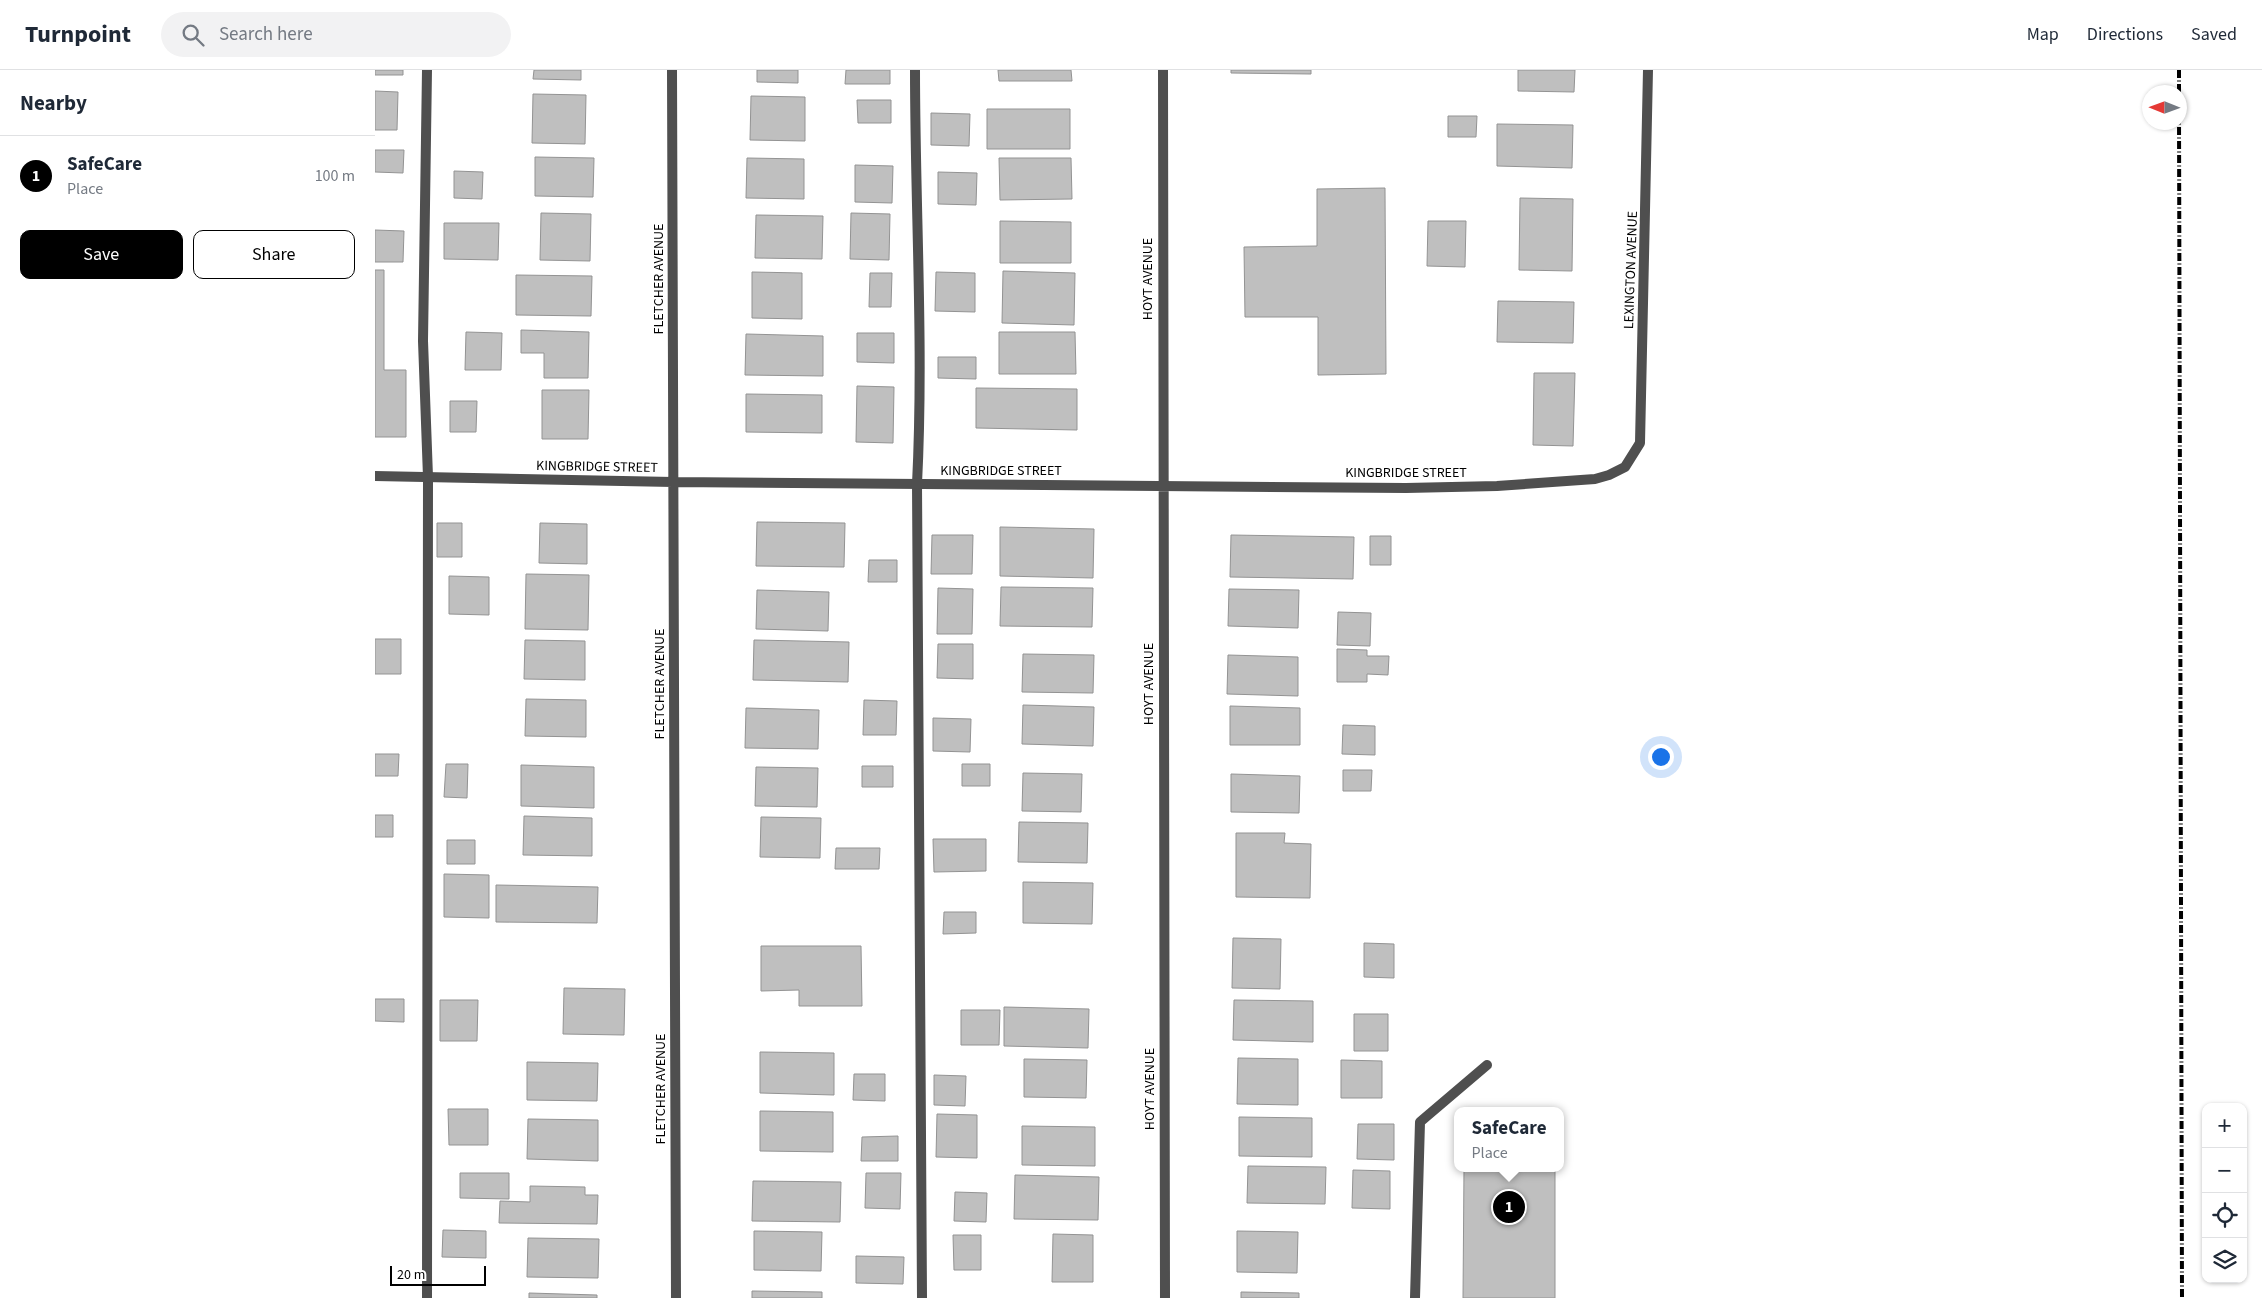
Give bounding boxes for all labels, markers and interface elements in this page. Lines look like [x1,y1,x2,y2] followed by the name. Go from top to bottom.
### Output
[161,12,511,57] search box
[25,17,131,52] text: Turnpoint
[179,21,207,49] icon: search
[219,21,313,48] text: Search here
[2027,22,2059,47] text: Map
[2087,22,2163,47] text: Directions
[2191,22,2237,47] text: Saved
[2142,85,2187,130] north arrow
[20,88,87,118] text: Nearby
[67,151,142,178] text: SafeCare
[32,165,40,187] text: 1
[315,165,355,187] text: 100 m
[67,178,103,200] text: Place
[1619,211,1643,329] street label: LEXINGTON AVENUE
[649,223,669,335] street label: FLETCHER AVENUE
[20,230,183,279] button: Save
[193,230,355,279] button: Share
[1138,238,1158,320] street label: HOYT AVENUE
[536,456,659,478] street label: KINGBRIDGE STREET
[940,461,1062,481] street label: KINGBRIDGE STREET
[1345,463,1467,483] street label: KINGBRIDGE STREET
[650,628,670,740] street label: FLETCHER AVENUE
[1139,643,1159,725] street label: HOYT AVENUE
[1648,744,1674,770] your location
[651,1033,671,1145] street label: FLETCHER AVENUE
[1140,1048,1160,1130] street label: HOYT AVENUE
[2202,1103,2247,1283] map controls
[2202,1103,2247,1148] button: +
[1454,1107,1564,1172] popup
[1472,1115,1547,1142] text: SafeCare
[1472,1142,1508,1164] text: Place
[2202,1148,2247,1193] button: −
[1493,1188,1525,1226] pin: 1
[2202,1193,2247,1238] button: locate
[2202,1238,2247,1283] button: layers
[390,1263,486,1286] scale bar
[397,1265,425,1285] text: 20 m

